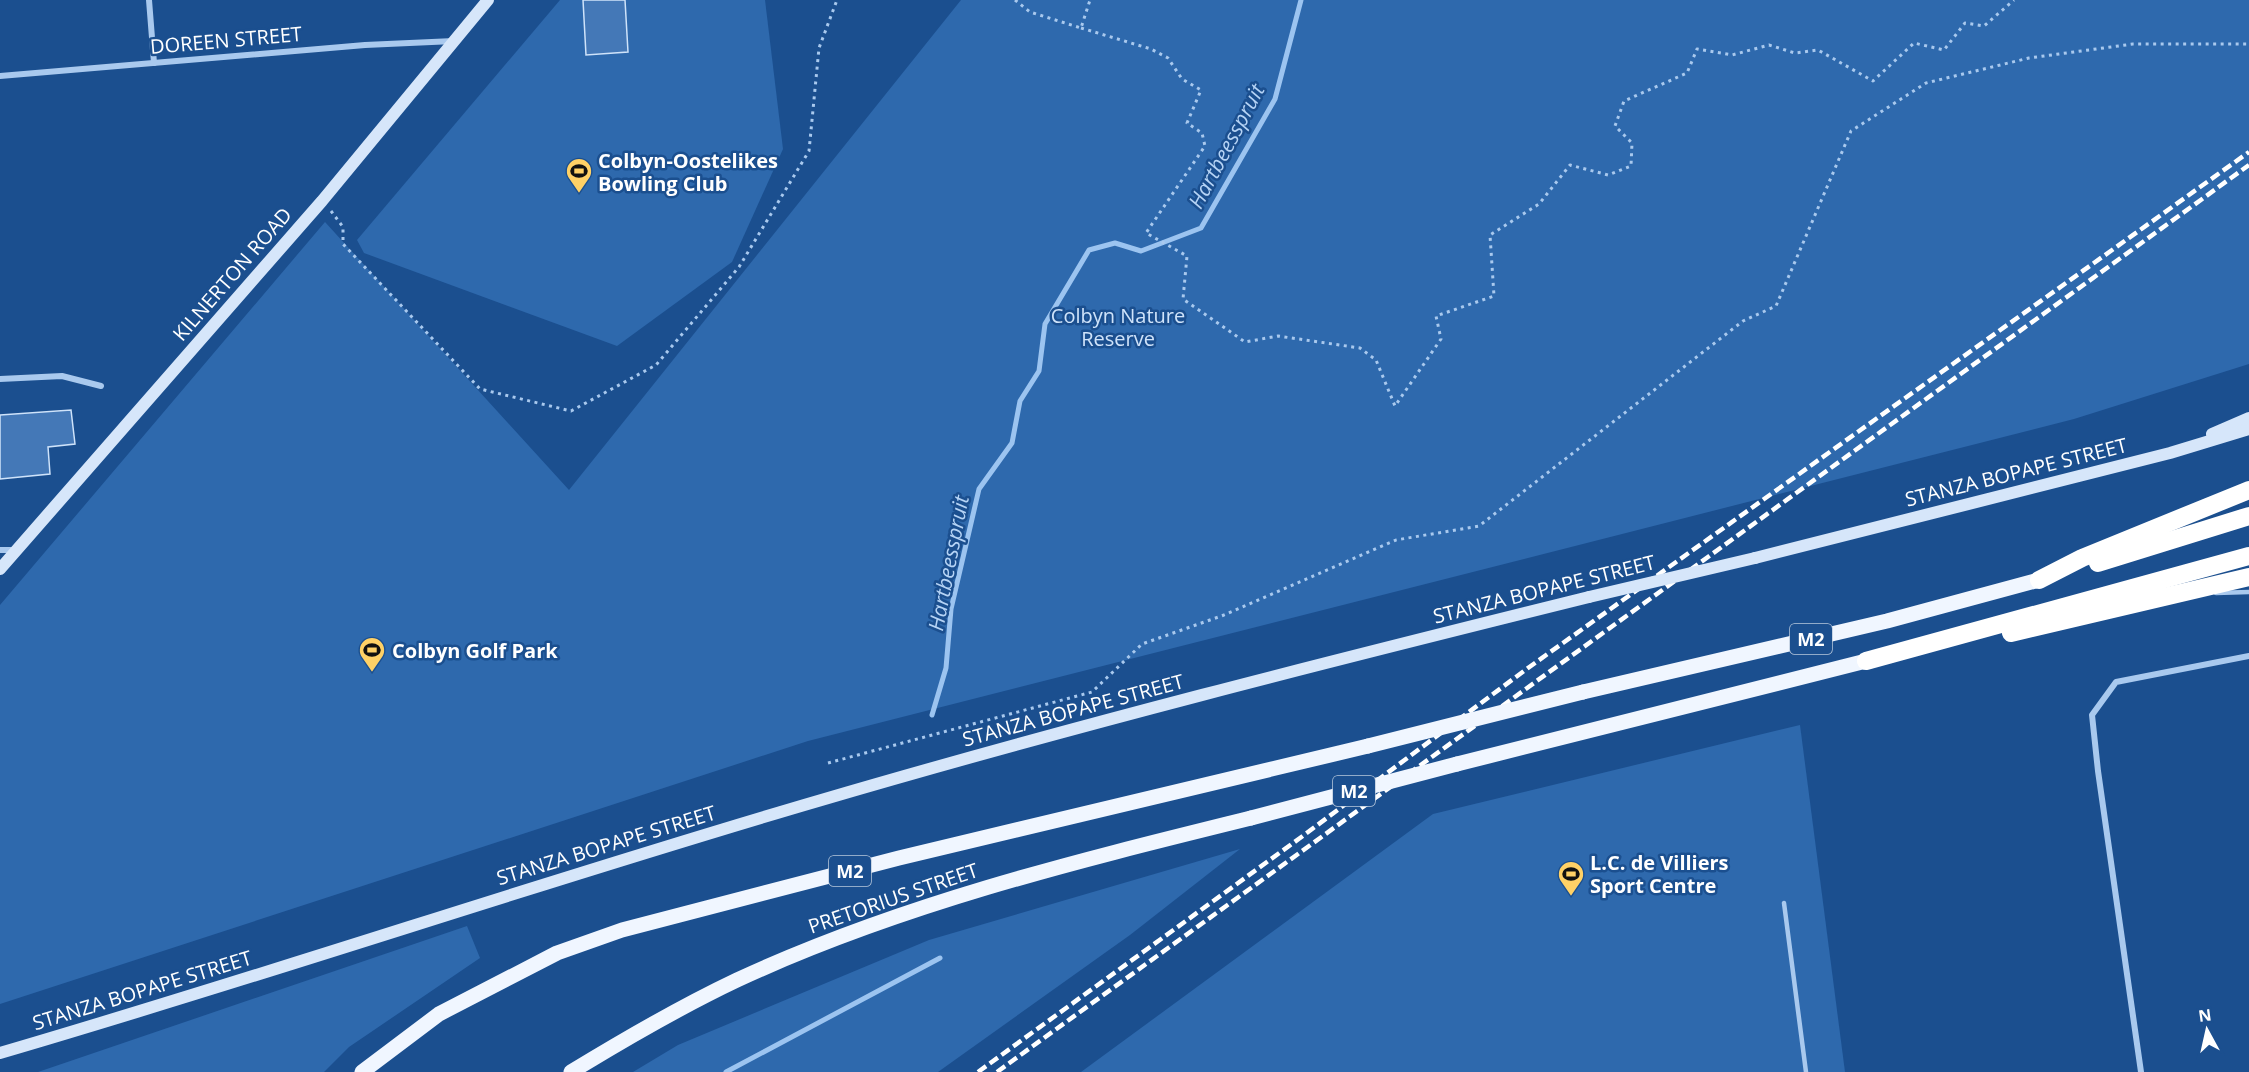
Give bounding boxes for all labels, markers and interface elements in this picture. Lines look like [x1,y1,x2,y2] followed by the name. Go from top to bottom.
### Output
[149,20,303,60] street label: DOREEN STREET
[1181,78,1271,213] water label: Hartbeesspruit
[598,147,778,197] place label: Colbyn-Oostelikes Bowling Club
[564,156,594,194] sports icon: Colbyn-Oostelikes Bowling Club
[166,201,298,347] street label: KILNERTON ROAD
[1051,302,1185,352] park label: Colbyn Nature Reserve
[1902,431,2130,513] street label: STANZA BOPAPE STREET
[921,492,975,633] water label: Hartbeesspruit
[1430,548,1658,630] street label: STANZA BOPAPE STREET
[1790,624,1832,654] road number: M2
[357,635,387,673] sports icon: Colbyn Golf Park
[392,637,558,664] place label: Colbyn Golf Park
[959,667,1187,753] street label: STANZA BOPAPE STREET
[1333,776,1375,806] road number: M2
[493,799,719,891] street label: STANZA BOPAPE STREET
[1590,849,1729,899] place label: L.C. de Villiers Sport Centre
[804,856,982,940] street label: PRETORIUS STREET
[829,856,871,886] road number: M2
[1556,859,1586,897] sports icon: L.C. de Villiers Sport Centre
[29,944,255,1036] street label: STANZA BOPAPE STREET
[2177,1000,2237,1060] north arrow
[2197,1003,2213,1027] text: N

